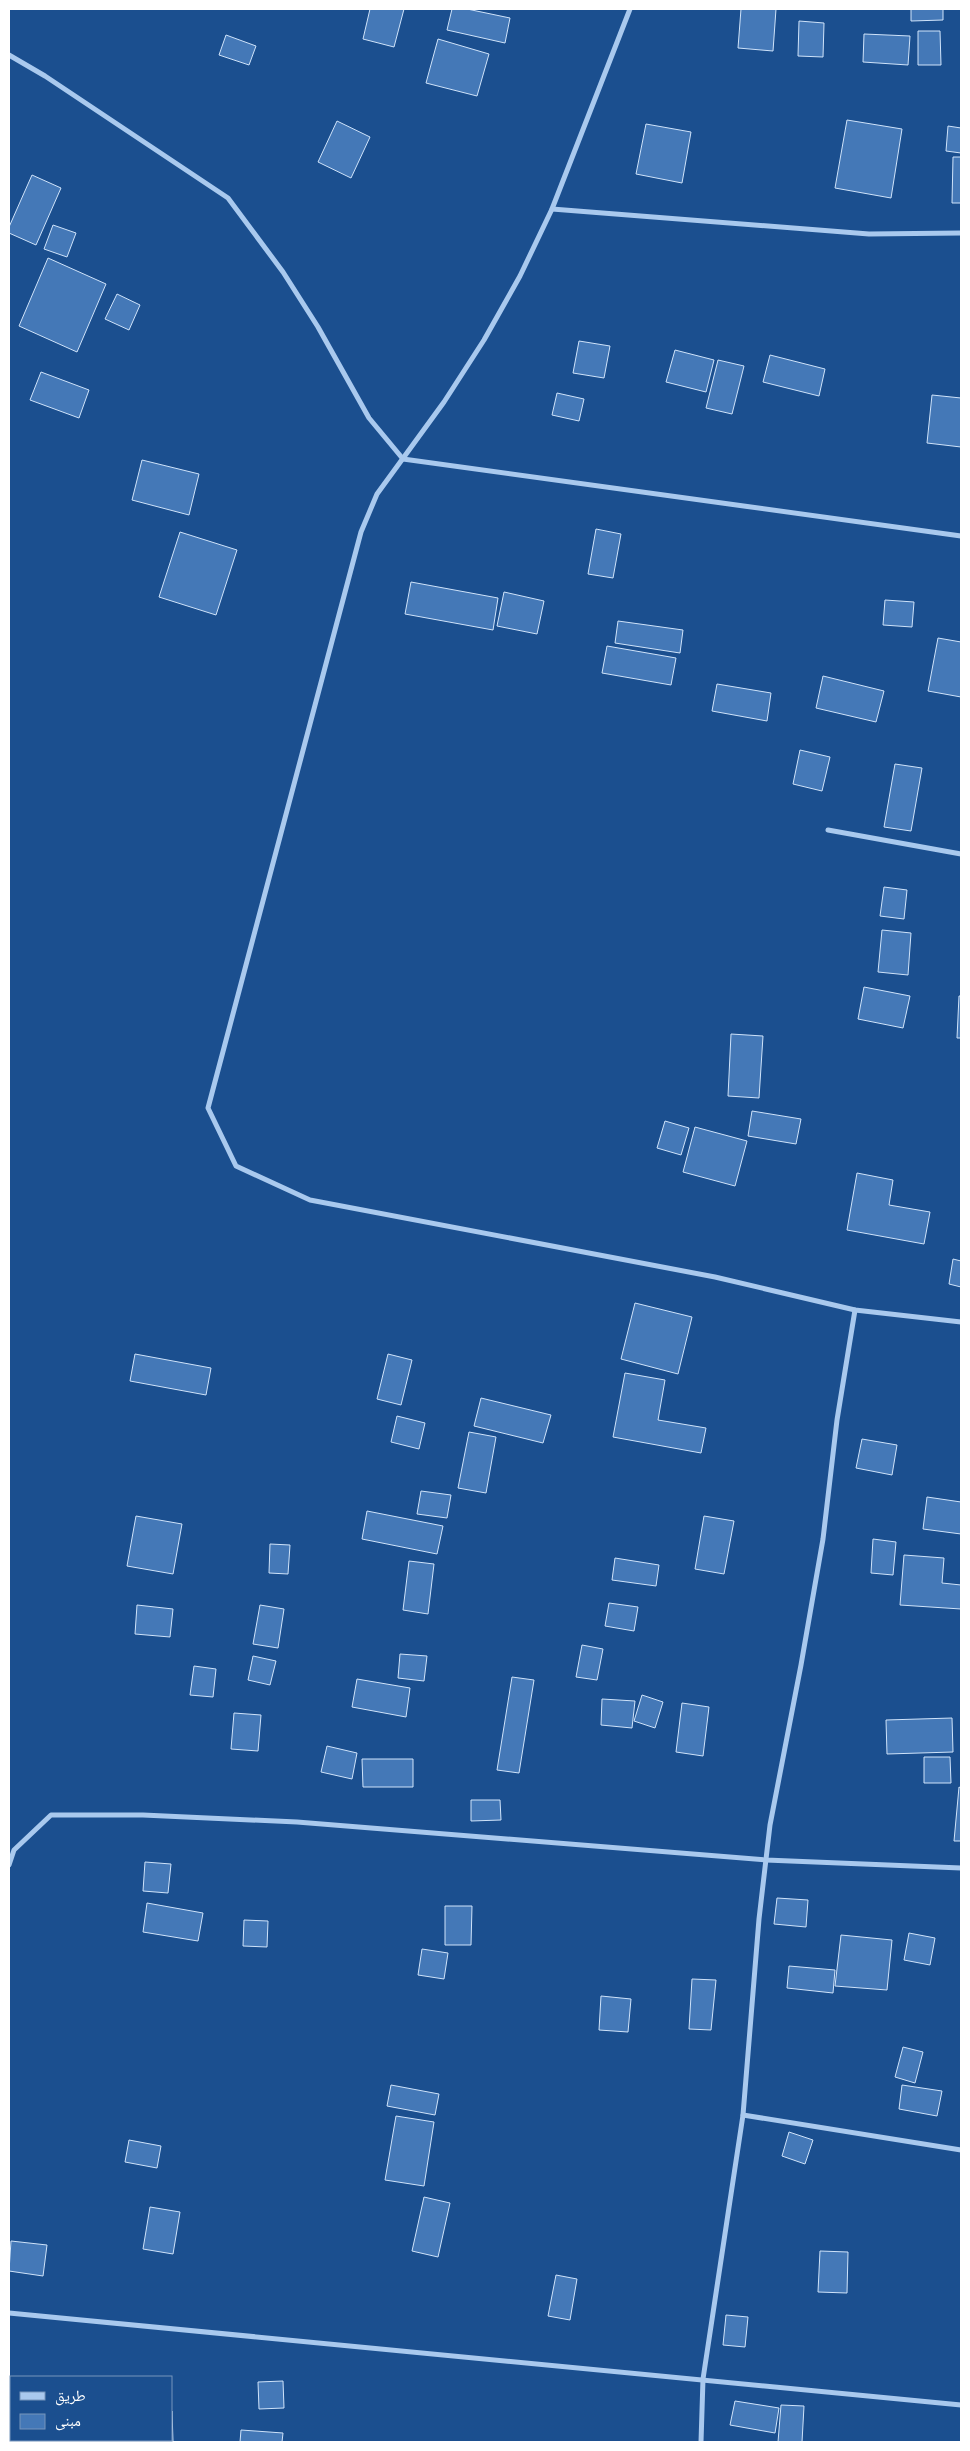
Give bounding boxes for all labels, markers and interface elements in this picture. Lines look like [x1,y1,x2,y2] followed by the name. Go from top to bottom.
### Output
[10,2376,172,2441] legend
[55,2385,86,2406] text: طريق
[55,2410,81,2431] text: مبنى

